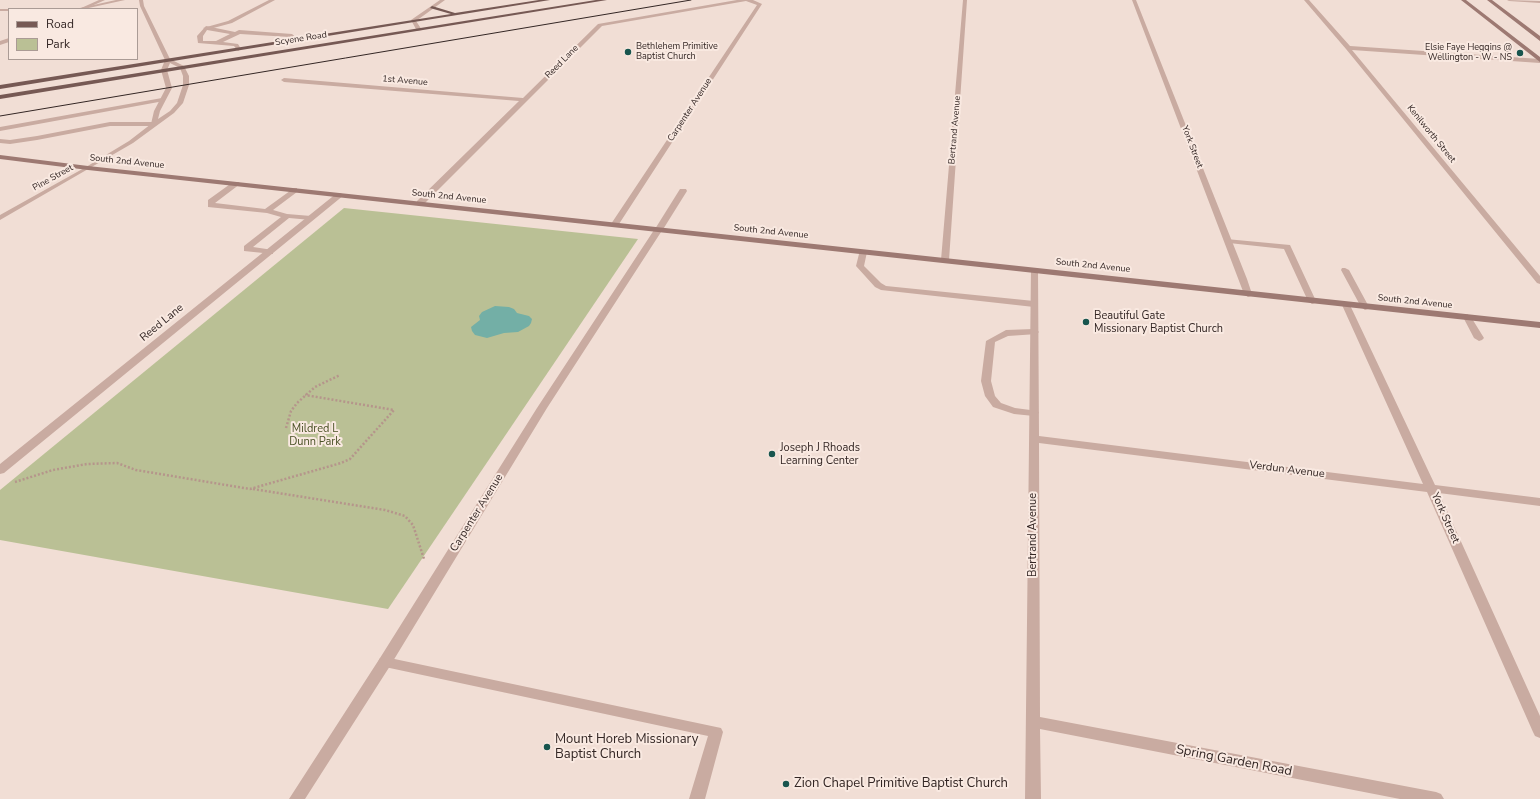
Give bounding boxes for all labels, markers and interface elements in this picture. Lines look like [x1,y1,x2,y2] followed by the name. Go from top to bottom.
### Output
[8,8,138,60] legend
[46,16,74,32] text: Road
[274,30,328,48] street label: Scyene Road
[46,36,70,52] text: Park
[636,42,718,63] place label: Bethlehem Primitive Baptist Church
[543,43,581,81] street label: Reed Lane
[1425,43,1512,64] place label: Elsie Faye Heggins @ Wellington - W - NS
[623,47,633,57] marker: Bethlehem Primitive Baptist Church
[1515,48,1525,58] marker: Elsie Faye Heggins @ Wellington - W - NS
[382,74,428,88] street label: 1st Avenue
[666,76,714,144] street label: Carpenter Avenue
[947,95,963,165] street label: Bertrand Avenue
[1404,103,1458,165] street label: Kenilworth Street
[1179,124,1205,170] street label: York Street
[89,153,165,171] street label: South 2nd Avenue
[31,162,75,194] street label: Pine Street
[411,188,487,206] street label: South 2nd Avenue
[733,223,809,241] street label: South 2nd Avenue
[1055,257,1131,275] street label: South 2nd Avenue
[1377,293,1453,311] street label: South 2nd Avenue
[138,301,186,345] street label: Reed Lane
[1094,309,1223,335] place label: Beautiful Gate Missionary Baptist Church
[1081,317,1091,327] marker: Beautiful Gate Missionary Baptist Church
[289,422,341,448] park label: Mildred L Dunn Park
[780,441,860,467] place label: Joseph J Rhoads Learning Center
[767,449,777,459] marker: Joseph J Rhoads Learning Center
[1249,459,1325,481] street label: Verdun Avenue
[448,472,506,554] street label: Carpenter Avenue
[1428,491,1462,545] street label: York Street
[1026,493,1040,577] street label: Bertrand Avenue
[555,732,698,763] place label: Mount Horeb Missionary Baptist Church
[542,742,552,752] marker: Mount Horeb Missionary Baptist Church
[1175,742,1293,780] street label: Spring Garden Road
[794,776,1008,792] place label: Zion Chapel Primitive Baptist Church
[781,779,791,789] marker: Zion Chapel Primitive Baptist Church

